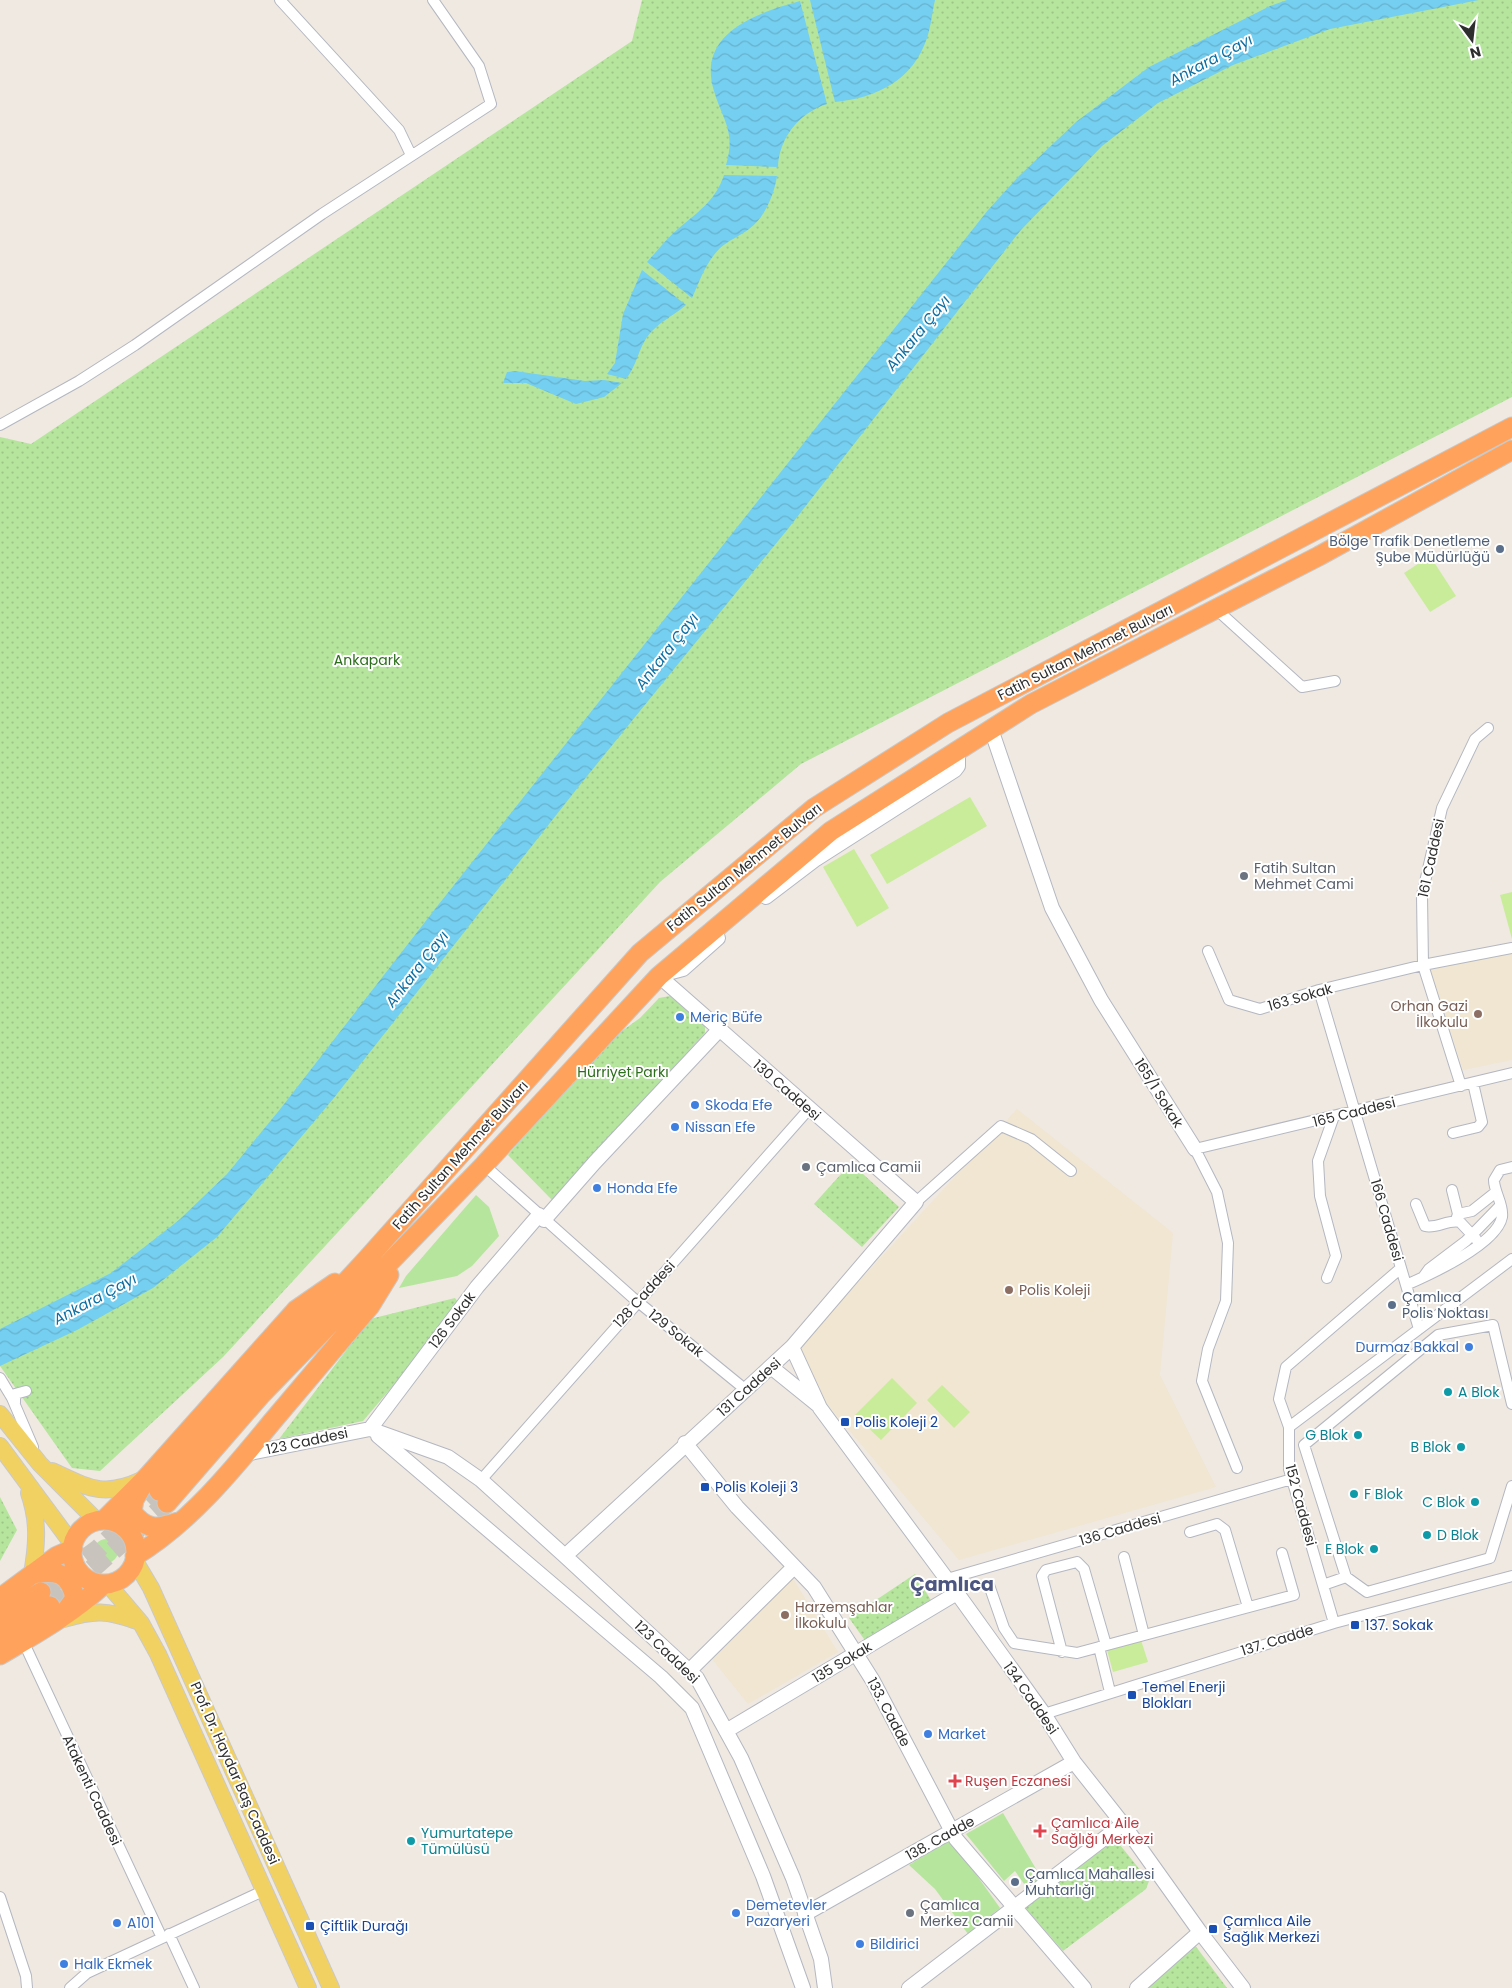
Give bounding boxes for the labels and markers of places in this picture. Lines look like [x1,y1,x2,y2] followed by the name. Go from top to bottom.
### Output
[1329,531,1490,567] place label: Bölge Trafik Denetleme Şube Müdürlüğü
[1494,543,1506,555] marker: Bölge Trafik Denetleme Şube Müdürlüğü
[1254,858,1354,894] place label: Fatih Sultan Mehmet Cami
[1238,870,1250,882] marker: Fatih Sultan Mehmet Cami
[1390,996,1468,1032] place label: Orhan Gazi İlkokulu
[690,1007,763,1027] place label: Meriç Büfe
[1472,1008,1484,1020] marker: Orhan Gazi İlkokulu
[674,1011,686,1023] marker: Meriç Büfe
[705,1095,773,1115] place label: Skoda Efe
[689,1099,701,1111] marker: Skoda Efe
[685,1117,756,1137] place label: Nissan Efe
[669,1121,681,1133] marker: Nissan Efe
[816,1157,921,1177] place label: Çamlıca Camii
[800,1161,812,1173] marker: Çamlıca Camii
[607,1178,678,1198] place label: Honda Efe
[591,1182,603,1194] marker: Honda Efe
[1019,1280,1090,1300] place label: Polis Koleji
[1003,1284,1015,1296] marker: Polis Koleji
[1402,1287,1488,1323] place label: Çamlıca Polis Noktası
[1386,1299,1398,1311] marker: Çamlıca Polis Noktası
[1356,1337,1459,1357] place label: Durmaz Bakkal
[1463,1341,1475,1353] marker: Durmaz Bakkal
[1458,1382,1500,1402] place label: A Blok
[1442,1386,1454,1398] marker: A Blok
[855,1412,938,1432] place label: Polis Koleji 2
[839,1416,851,1428] marker: Polis Koleji 2
[1305,1425,1349,1445] place label: G Blok
[1352,1429,1364,1441] marker: G Blok
[1410,1437,1452,1457] place label: B Blok
[1455,1441,1467,1453] marker: B Blok
[715,1477,798,1497] place label: Polis Koleji 3
[699,1481,711,1493] marker: Polis Koleji 3
[1364,1484,1404,1504] place label: F Blok
[1348,1488,1360,1500] marker: F Blok
[1422,1492,1466,1512] place label: C Blok
[1469,1496,1481,1508] marker: C Blok
[1437,1525,1480,1545] place label: D Blok
[1421,1529,1433,1541] marker: D Blok
[1325,1539,1365,1559] place label: E Blok
[1368,1543,1380,1555] marker: E Blok
[795,1597,893,1633] place label: Harzemşahlar İlkokulu
[779,1609,791,1621] marker: Harzemşahlar İlkokulu
[1365,1615,1434,1635] place label: 137. Sokak
[1349,1619,1361,1631] marker: 137. Sokak
[1142,1677,1226,1713] place label: Temel Enerji Blokları
[1126,1689,1138,1701] marker: Temel Enerji Blokları
[938,1724,986,1744] place label: Market
[922,1728,934,1740] marker: Market
[965,1771,1071,1791] place label: Ruşen Eczanesi
[949,1775,961,1787] marker: Ruşen Eczanesi
[1051,1813,1153,1849] place label: Çamlıca Aile Sağlığı Merkezi
[421,1823,514,1859] place label: Yumurtatepe Tümülüsü
[1033,1824,1047,1838] marker: Çamlıca Aile Sağlığı Merkezi
[405,1835,417,1847] marker: Yumurtatepe Tümülüsü
[1025,1864,1155,1900] place label: Çamlıca Mahallesi Muhtarlığı
[1009,1876,1021,1888] marker: Çamlıca Mahallesi Muhtarlığı
[746,1895,827,1931] place label: Demetevler Pazaryeri
[920,1895,1014,1931] place label: Çamlıca Merkez Camii
[730,1907,742,1919] marker: Demetevler Pazaryeri
[904,1907,916,1919] marker: Çamlıca Merkez Camii
[1223,1911,1320,1947] place label: Çamlıca Aile Sağlık Merkezi
[127,1913,154,1933] place label: A101
[320,1916,408,1936] place label: Çiftlik Durağı
[111,1917,123,1929] marker: A101
[304,1920,316,1932] marker: Çiftlik Durağı
[1207,1923,1219,1935] marker: Çamlıca Aile Sağlık Merkezi
[870,1934,919,1954] place label: Bildirici
[854,1938,866,1950] marker: Bildirici
[74,1954,153,1974] place label: Halk Ekmek
[58,1958,70,1970] marker: Halk Ekmek

